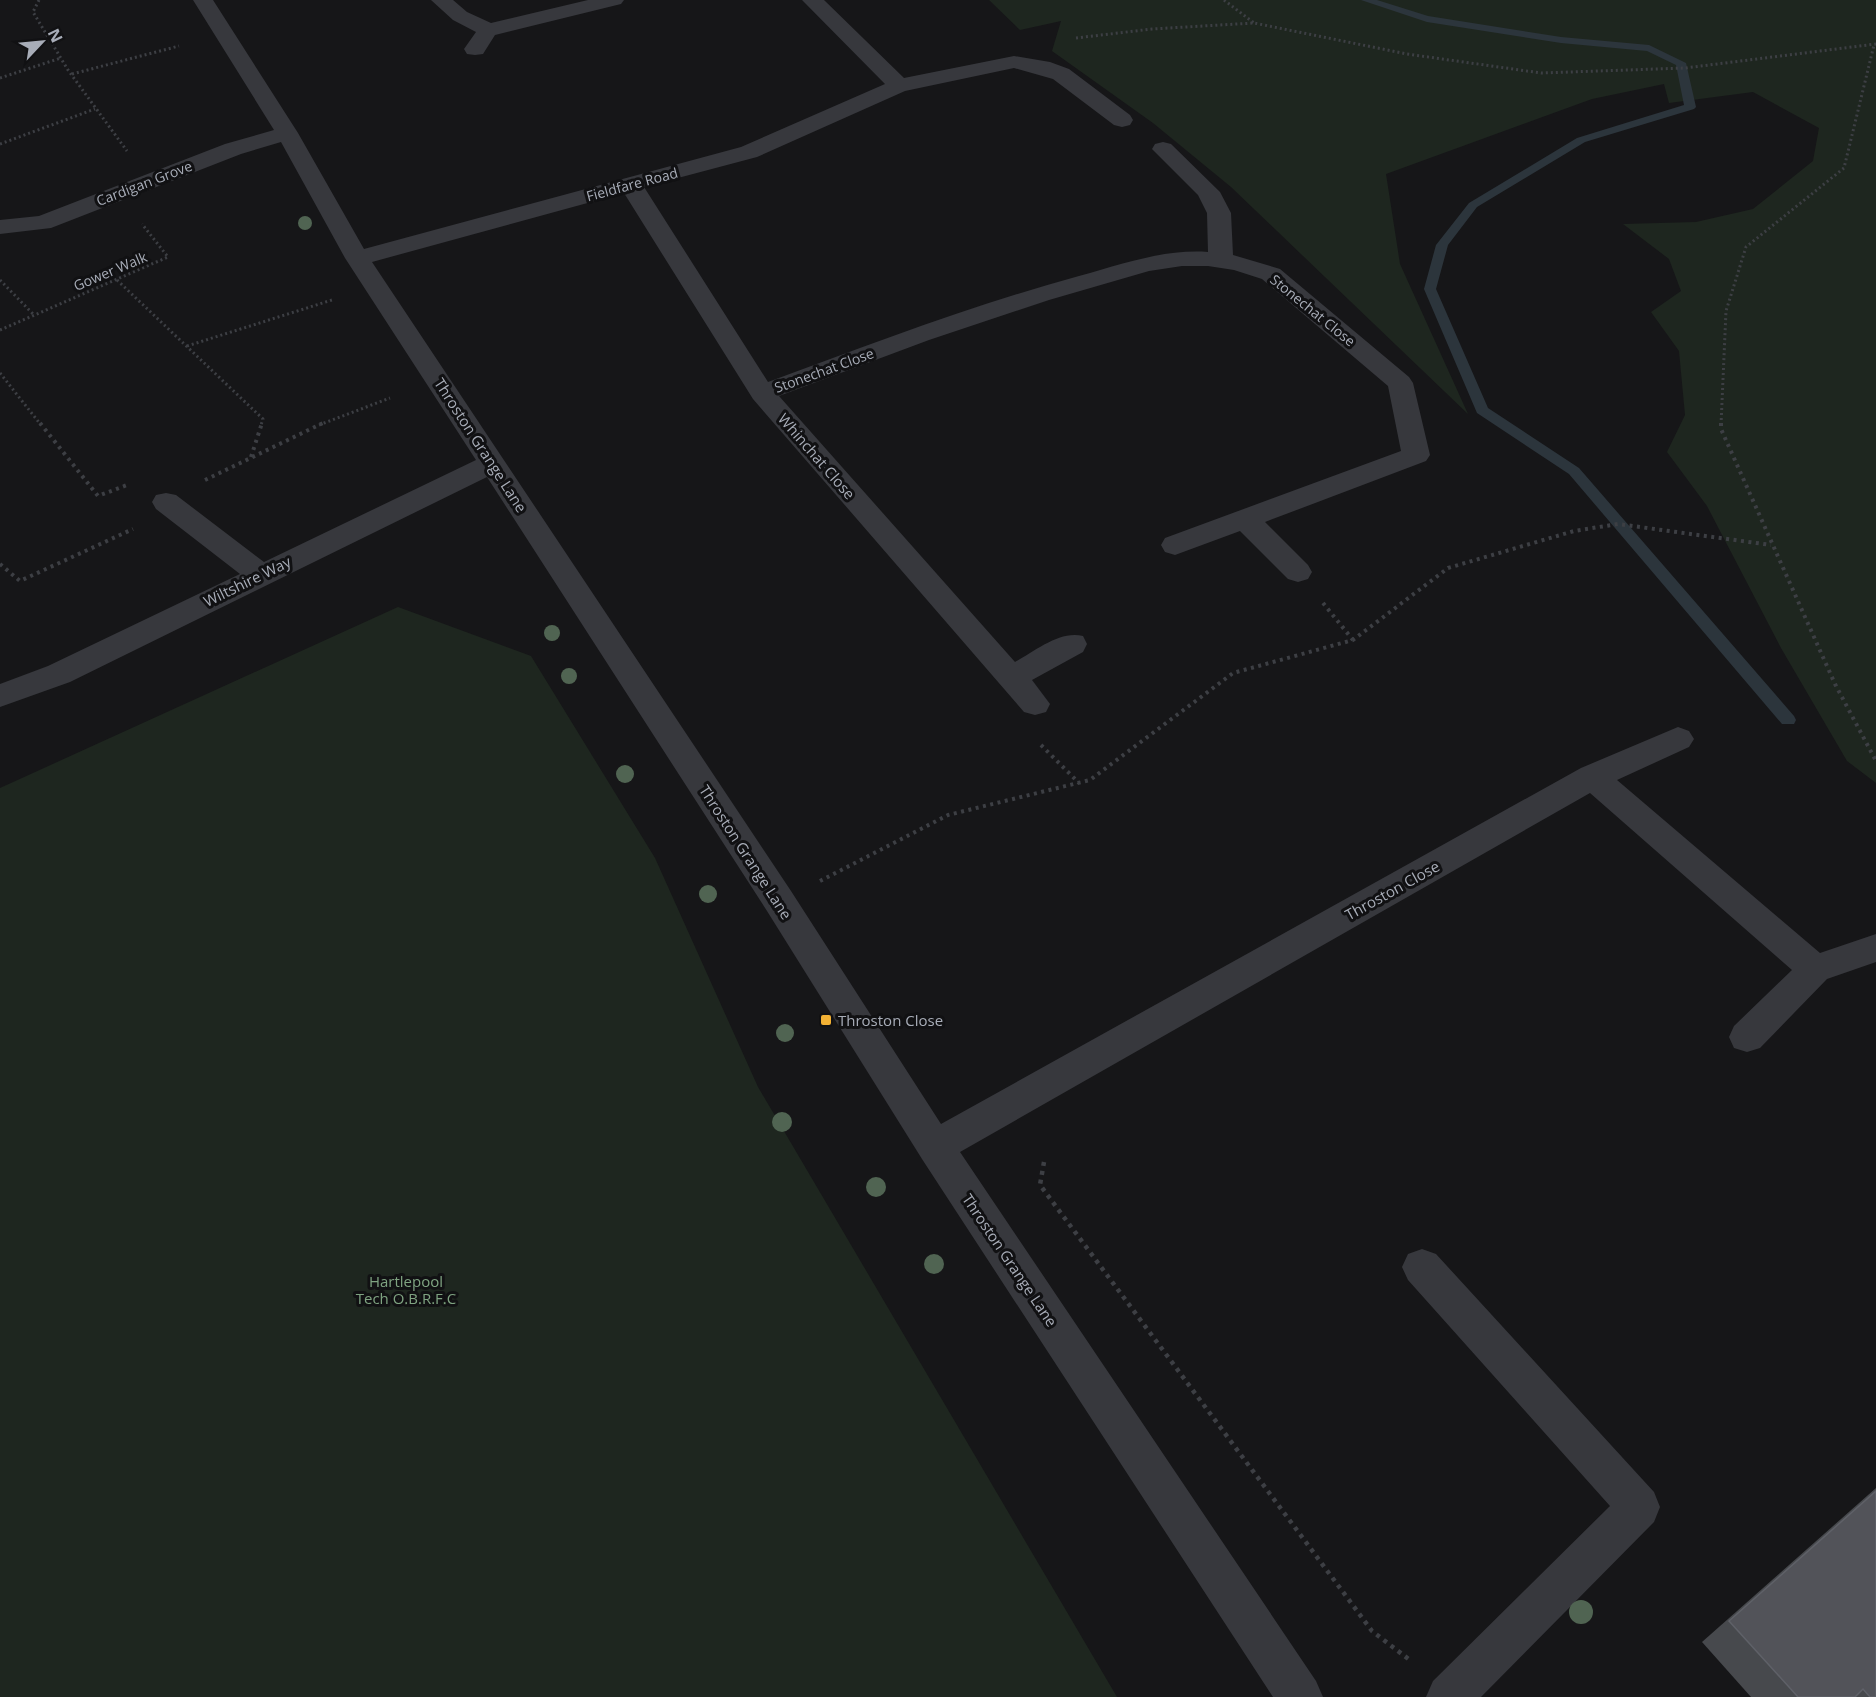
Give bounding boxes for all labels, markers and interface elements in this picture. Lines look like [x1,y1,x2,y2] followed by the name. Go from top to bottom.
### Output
[12,12,72,72] north arrow
[43,25,68,46] text: N
[93,156,195,210] street label: Cardigan Grove
[584,163,680,205] street label: Fieldfare Road
[70,247,150,295] street label: Gower Walk
[1266,270,1360,350] street label: Stonechat Close
[772,343,876,397] street label: Stonechat Close
[430,374,532,516] street label: Throston Grange Lane
[774,409,860,503] street label: Whinchat Close
[200,551,295,611] street label: Wiltshire Way
[695,781,797,923] street label: Throston Grange Lane
[1341,856,1443,924] street label: Throston Close
[838,1010,943,1030] place label: Throston Close
[819,1013,833,1027] marker: Throston Close
[958,1190,1062,1330] street label: Throston Grange Lane
[356,1271,456,1308] park label: Hartlepool Tech O.B.R.F.C

